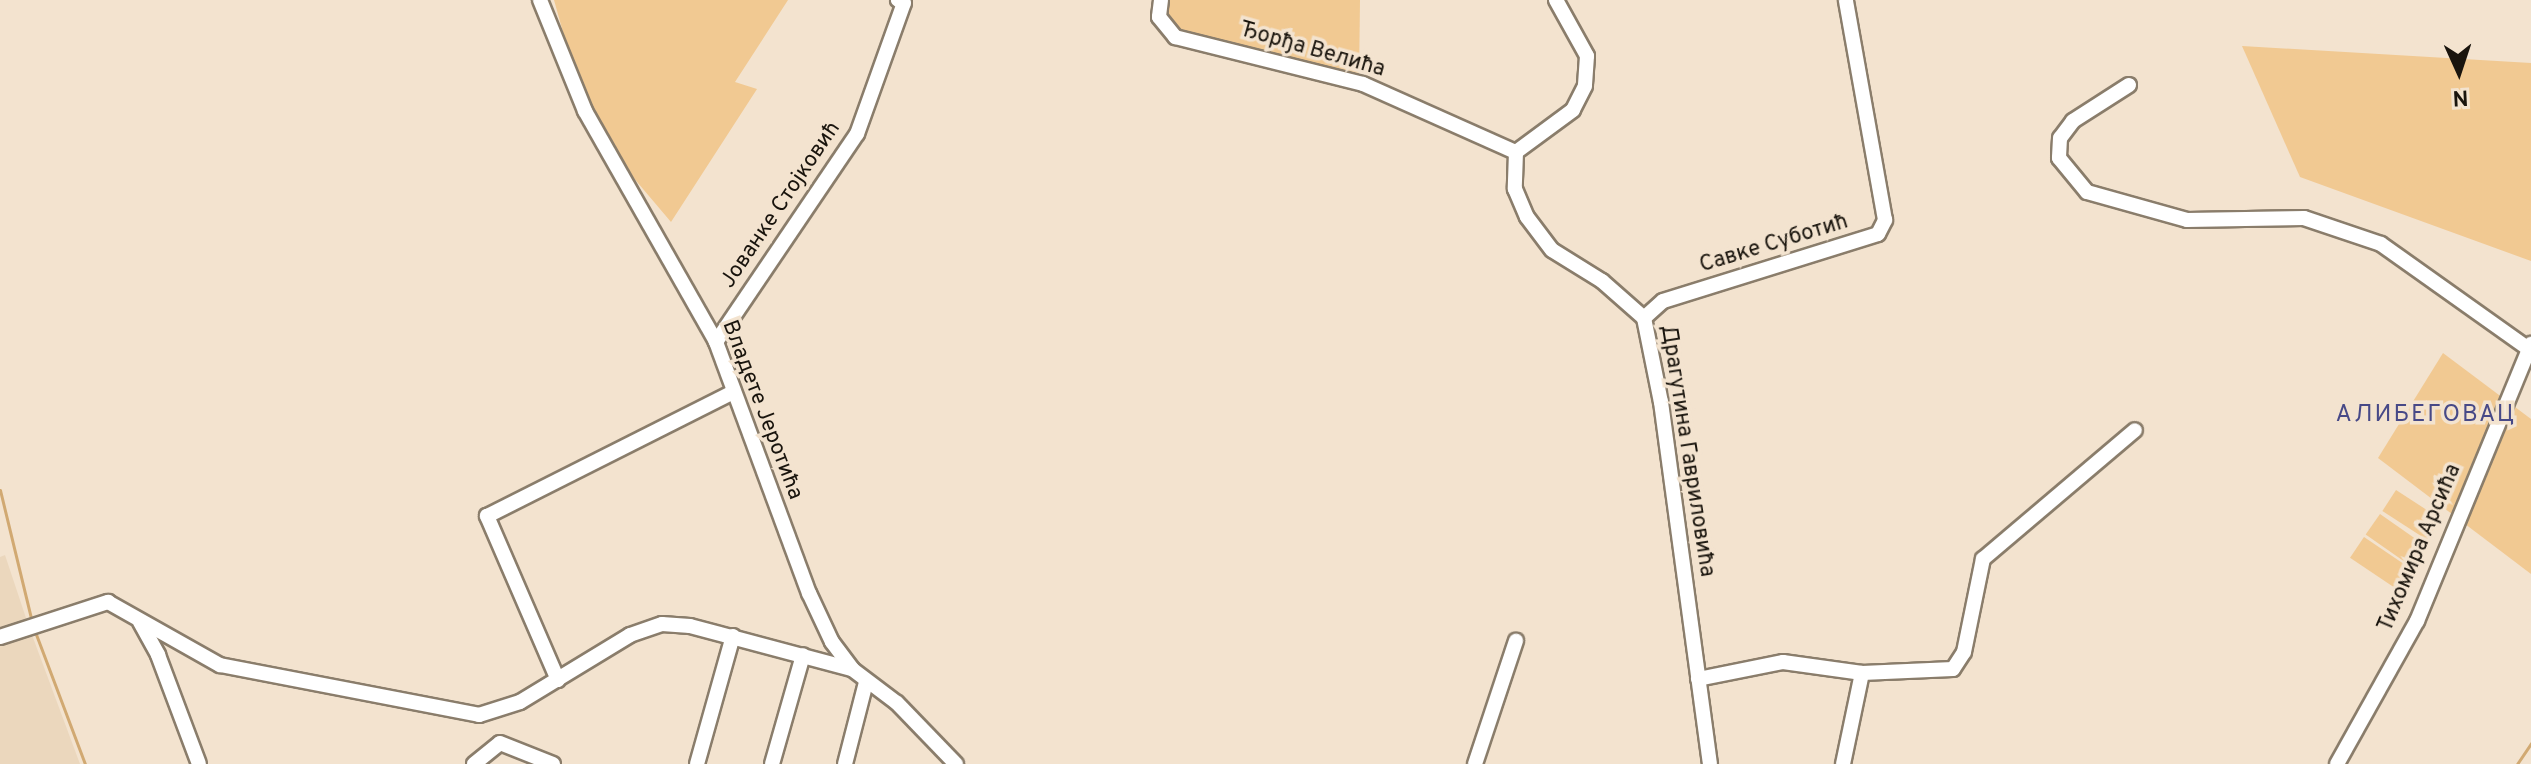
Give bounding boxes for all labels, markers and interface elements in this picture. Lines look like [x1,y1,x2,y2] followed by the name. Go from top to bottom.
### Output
[1236,17,1388,83] street label: Ђорђа Велића
[2419,32,2499,112] north arrow
[2452,83,2469,110] text: N
[715,117,847,293] street label: Јованке Стојковић
[1696,209,1852,279] street label: Савке Суботић
[716,317,808,503] street label: Владете Јеротића
[1654,323,1720,579] street label: Драгутина Гавриловића
[2336,402,2516,430] district label: АЛИБЕГОВАЦ
[2373,460,2467,636] street label: Тихомира Арсића

